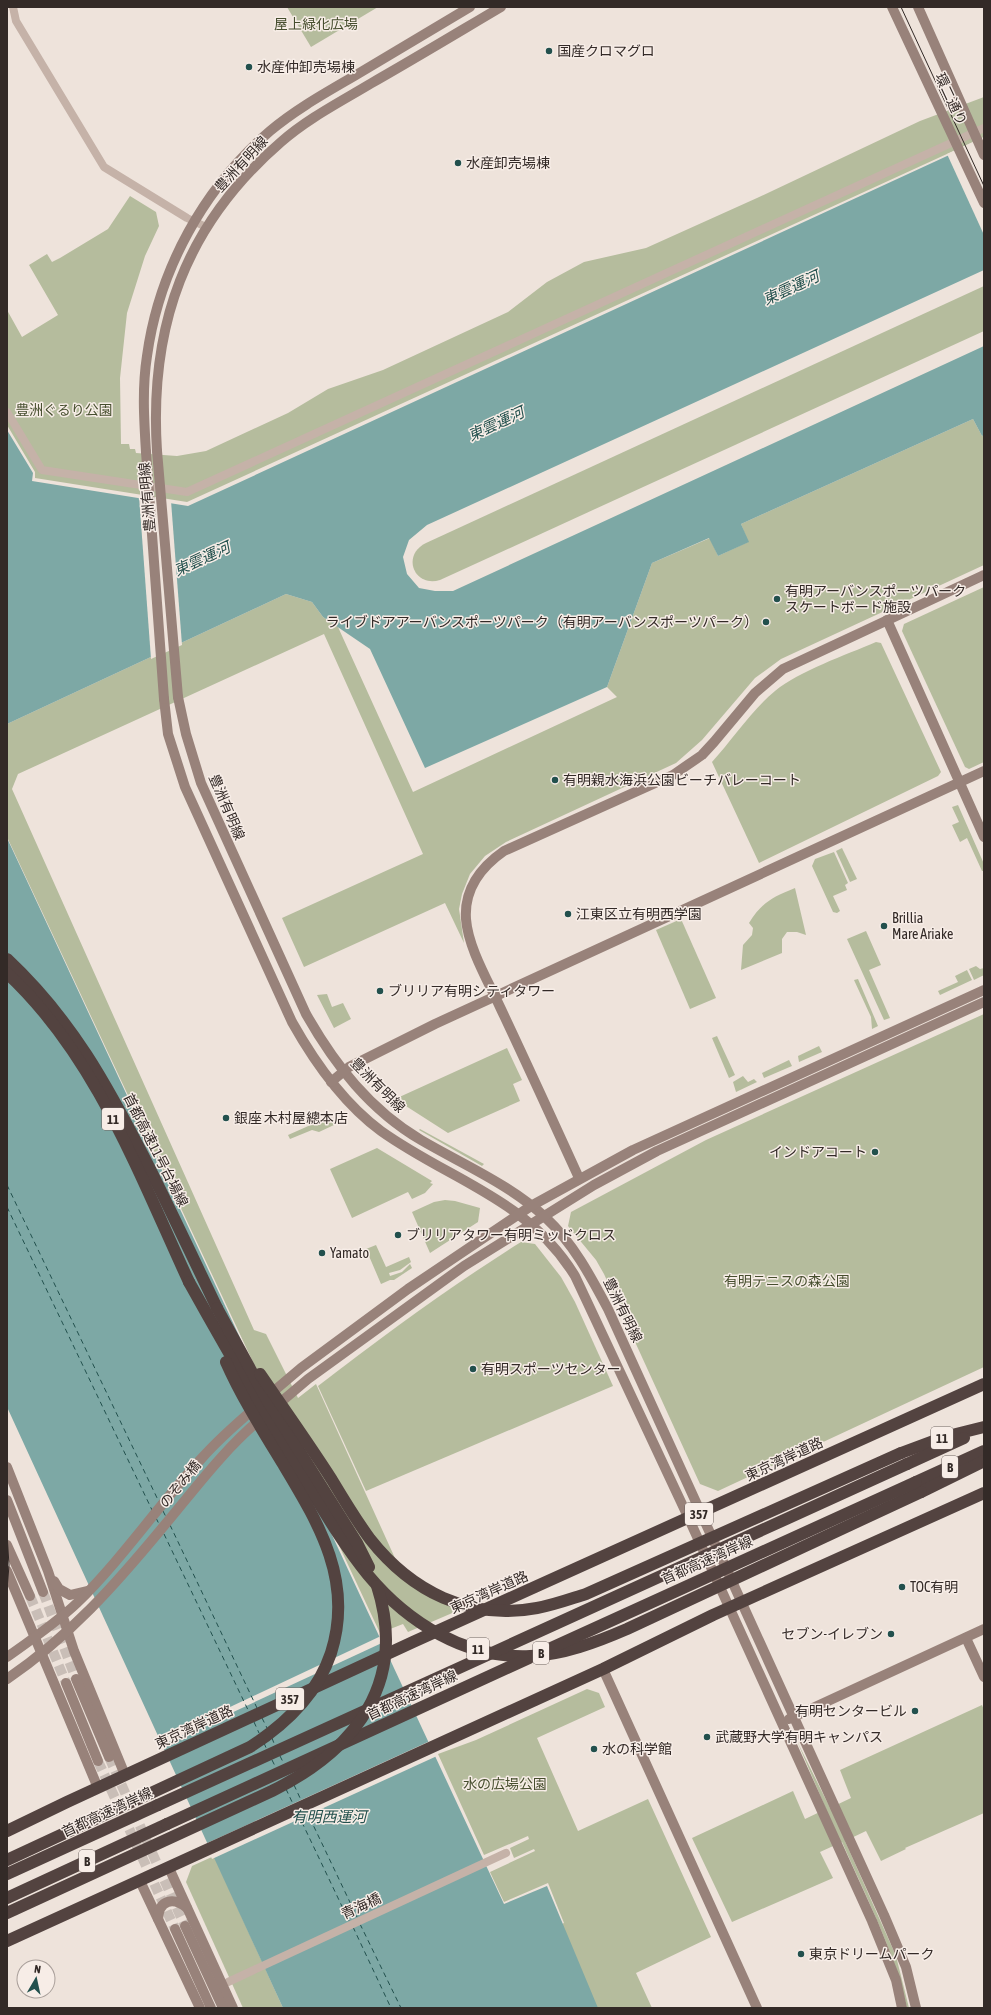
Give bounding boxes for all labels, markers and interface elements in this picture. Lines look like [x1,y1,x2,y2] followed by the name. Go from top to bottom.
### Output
[274,16,358,32] park label: 屋上緑化広場
[557,43,655,59] place label: 国産クロマグロ
[544,46,554,56] marker: 国産クロマグロ
[257,59,355,75] place label: 水産仲卸売場棟
[244,62,254,72] marker: 水産仲卸売場棟
[932,70,970,128] street label: 環二通り
[211,133,271,195] street label: 豊洲有明線
[466,155,550,171] place label: 水産卸売場棟
[453,158,463,168] marker: 水産卸売場棟
[760,266,824,308] water label: 東雲運河
[15,402,113,418] park label: 豊洲ぐるり公園
[465,402,529,444] water label: 東雲運河
[136,461,158,533] street label: 豊洲有明線
[171,537,235,579] water label: 東雲運河
[785,583,966,615] place label: 有明アーバンスポーツパーク スケートボード施設
[772,594,782,604] marker: 有明アーバンスポーツパーク スケートボード施設
[326,614,758,630] place label: ライブドアアーバンスポーツパーク（有明アーバンスポーツパーク）
[761,617,771,627] marker: ライブドアアーバンスポーツパーク（有明アーバンスポーツパーク）
[206,772,248,842] street label: 豊洲有明線
[563,772,801,788] place label: 有明親水海浜公園ビーチバレーコート
[550,775,560,785] marker: 有明親水海浜公園ビーチバレーコート
[576,906,702,922] place label: 江東区立有明西学園
[563,909,573,919] marker: 江東区立有明西学園
[892,910,953,942] place label: Brillia Mare Ariake
[879,921,889,931] marker: Brillia Mare Ariake
[388,983,555,999] place label: ブリリア有明シティタワー
[375,986,385,996] marker: ブリリア有明シティタワー
[348,1055,408,1115] street label: 豊洲有明線
[120,1091,192,1209] street label: 首都高速11号台場線
[102,1108,124,1130] road number: 11
[234,1110,348,1126] place label: 銀座 木村屋總本店
[221,1113,231,1123] marker: 銀座 木村屋總本店
[769,1144,867,1160] place label: インドアコート
[870,1147,880,1157] marker: インドアコート
[406,1227,616,1243] place label: ブリリアタワー有明ミッドクロス
[393,1230,403,1240] marker: ブリリアタワー有明ミッドクロス
[330,1245,369,1261] place label: Yamato
[317,1248,327,1258] marker: Yamato
[724,1273,850,1289] park label: 有明テニスの森公園
[600,1275,646,1345] street label: 豊洲有明線
[481,1361,621,1377] place label: 有明スポーツセンター
[468,1364,478,1374] marker: 有明スポーツセンター
[931,1427,953,1449] road number: 11
[743,1434,825,1484] street label: 東京湾岸道路
[942,1456,958,1478] road number: B
[156,1457,204,1511] street label: のぞみ橋
[685,1503,713,1525] road number: 357
[659,1533,755,1587] street label: 首都高速湾岸線
[447,1568,531,1616] street label: 東京湾岸道路
[910,1579,958,1595] place label: TOC有明
[897,1582,907,1592] marker: TOC有明
[782,1626,883,1642] place label: セブン-イレブン
[886,1629,896,1639] marker: セブン-イレブン
[467,1638,489,1660] road number: 11
[533,1642,549,1664] road number: B
[364,1667,460,1723] street label: 首都高速湾岸線
[276,1688,304,1710] road number: 357
[153,1702,235,1752] street label: 東京湾岸道路
[795,1703,907,1719] place label: 有明センタービル
[910,1706,920,1716] marker: 有明センタービル
[715,1729,883,1745] place label: 武蔵野大学有明キャンパス
[702,1732,712,1742] marker: 武蔵野大学有明キャンパス
[602,1741,672,1757] place label: 水の科学館
[589,1744,599,1754] marker: 水の科学館
[463,1776,547,1792] park label: 水の広場公園
[59,1784,155,1840] street label: 首都高速湾岸線
[291,1808,369,1825] water label: 有明西運河
[79,1850,95,1872] road number: B
[339,1890,383,1922] street label: 青海橋
[809,1946,935,1962] place label: 東京ドリームパーク
[796,1949,806,1959] marker: 東京ドリームパーク
[16,1959,56,1999] north arrow
[33,1963,42,1976] text: N

